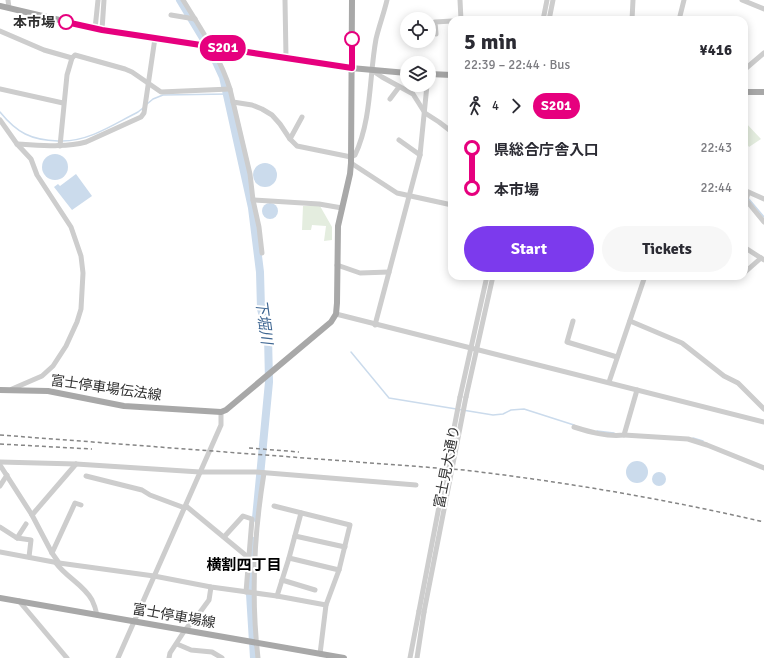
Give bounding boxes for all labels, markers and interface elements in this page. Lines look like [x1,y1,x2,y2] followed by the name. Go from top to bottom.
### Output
[400,12,436,92] map controls
[400,12,436,48] button: locate
[13,14,55,31] place label: 本市場
[58,14,74,30] marker: 本市場
[464,28,517,55] text: 5 min
[344,31,360,47] unlabelled marker
[195,35,251,61] line badge: S201
[208,39,238,56] text: S201
[700,41,732,59] text: ¥416
[400,56,436,92] button: layers
[464,57,570,73] text: 22:39 – 22:44 · Bus
[464,95,486,117] icon: walk
[505,95,527,117] icon: forward
[541,97,572,114] text: S201
[492,98,499,114] text: 4
[700,140,732,156] text: 22:43
[494,141,599,159] text: 県総合庁舎入口
[700,180,732,196] text: 22:44
[494,181,539,199] text: 本市場
[464,226,594,272] button: Start
[602,226,732,272] button: Tickets
[252,298,276,348] water label: 下堀川
[49,372,163,404] street label: 富士停車場伝法線
[431,424,463,510] street label: 富士見大通り
[206,556,282,574] district label: 横割四丁目
[131,600,217,632] street label: 富士停車場線

